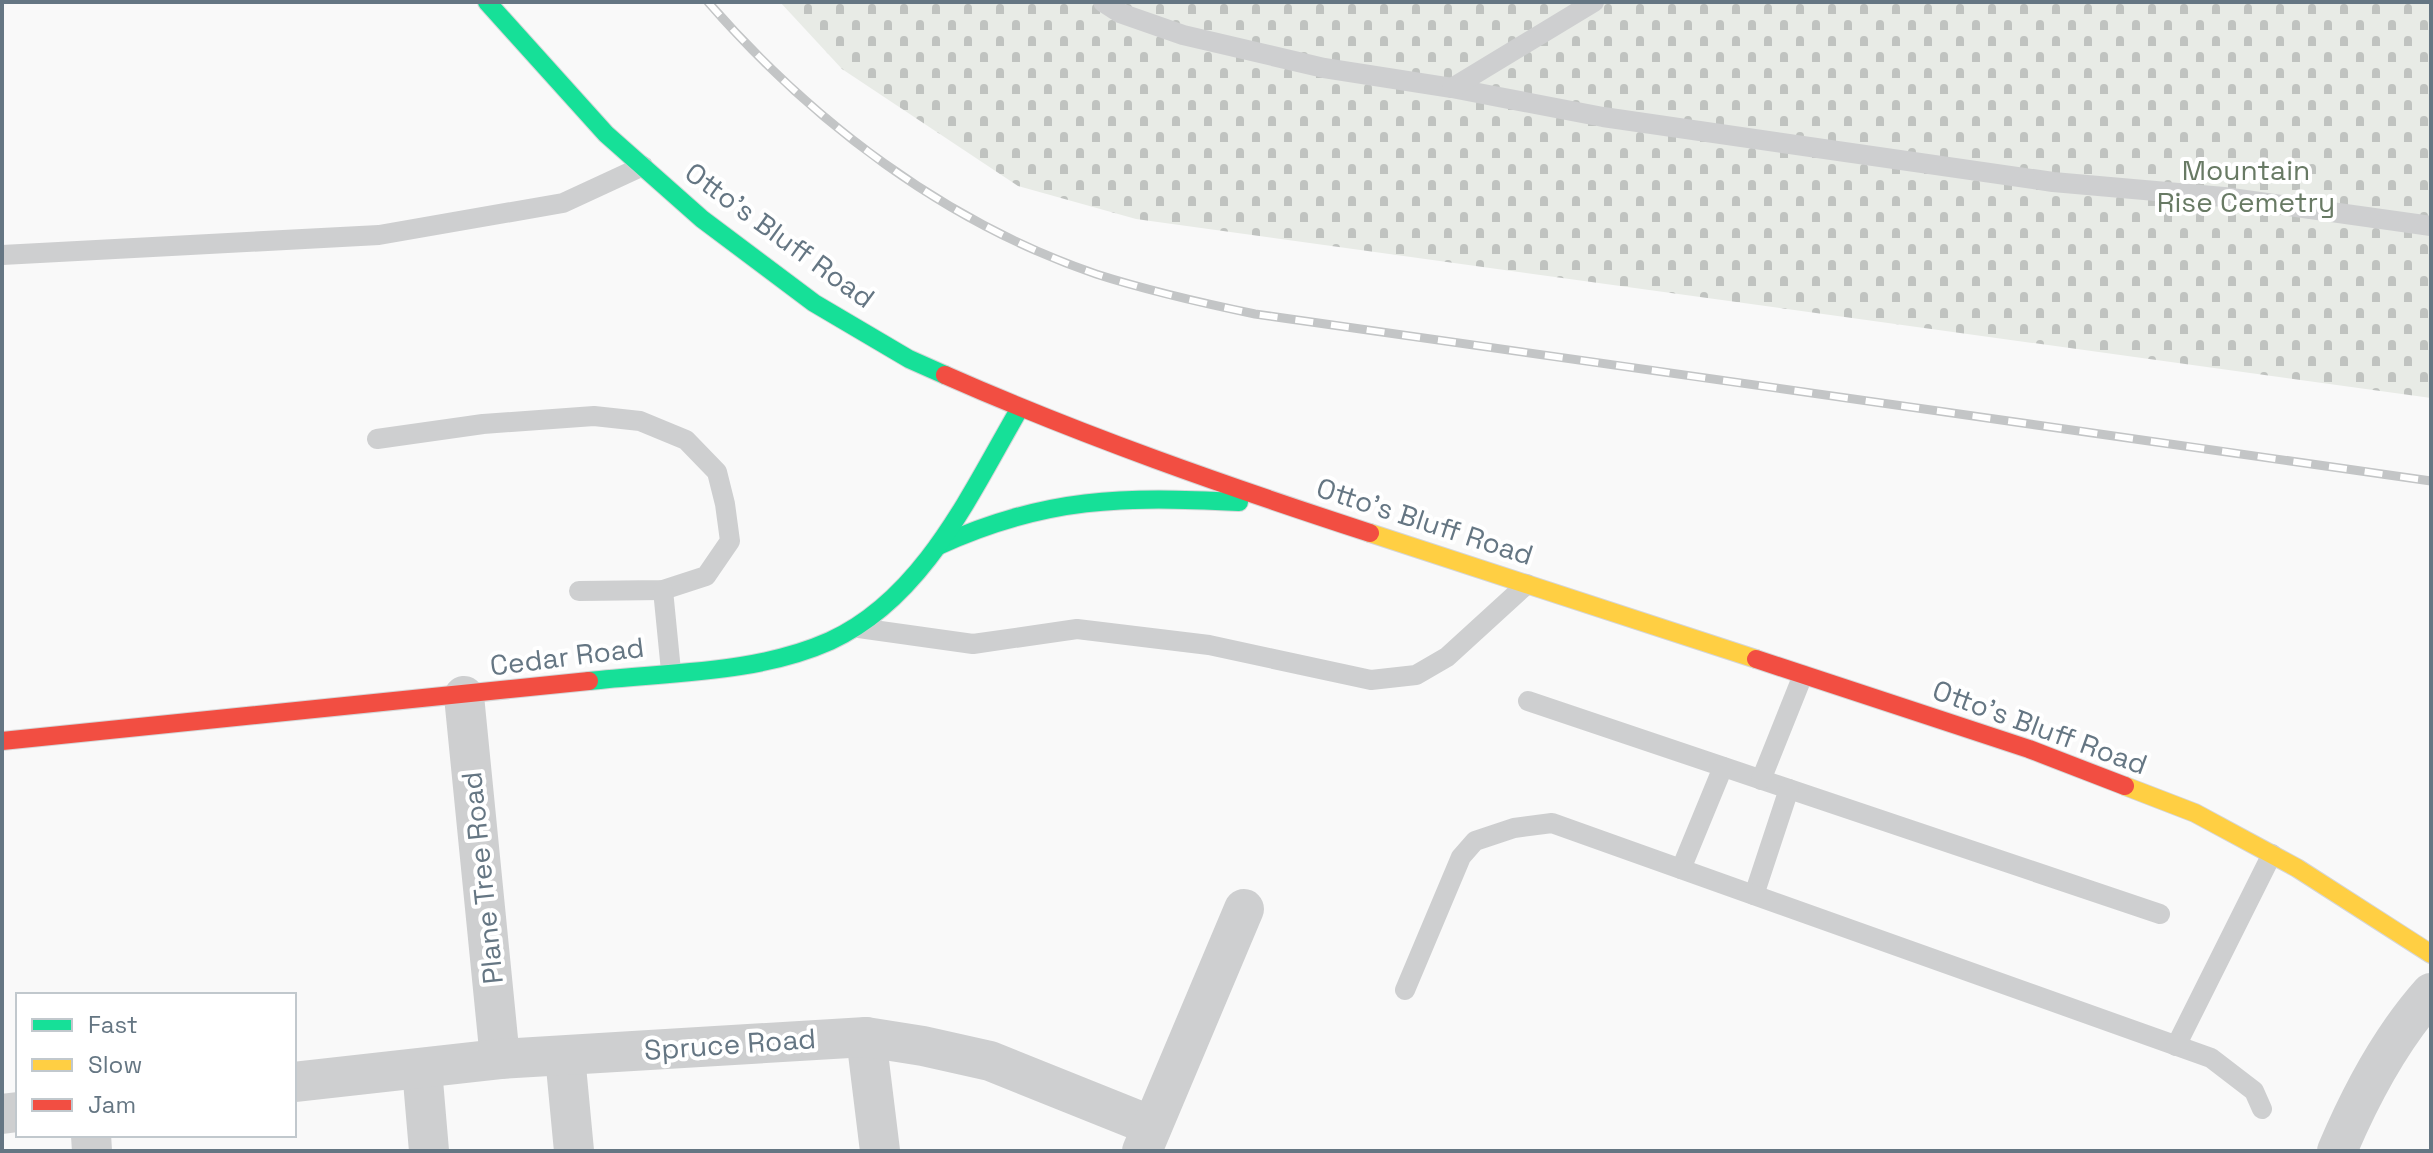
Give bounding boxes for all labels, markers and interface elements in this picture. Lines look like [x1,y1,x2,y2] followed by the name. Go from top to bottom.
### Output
[2157,152,2335,220] park label: Mountain Rise Cemetry
[678,154,882,316] street label: Otto's Bluff Road
[1312,469,1538,573] street label: Otto's Bluff Road
[488,629,646,683] street label: Cedar Road
[1928,671,2152,783] street label: Otto's Bluff Road
[453,770,511,986] street label: Plane Tree Road
[16,993,296,1137] legend
[88,1009,138,1040] text: Fast
[643,1020,817,1068] street label: Spruce Road
[88,1049,142,1080] text: Slow
[88,1089,136,1120] text: Jam

